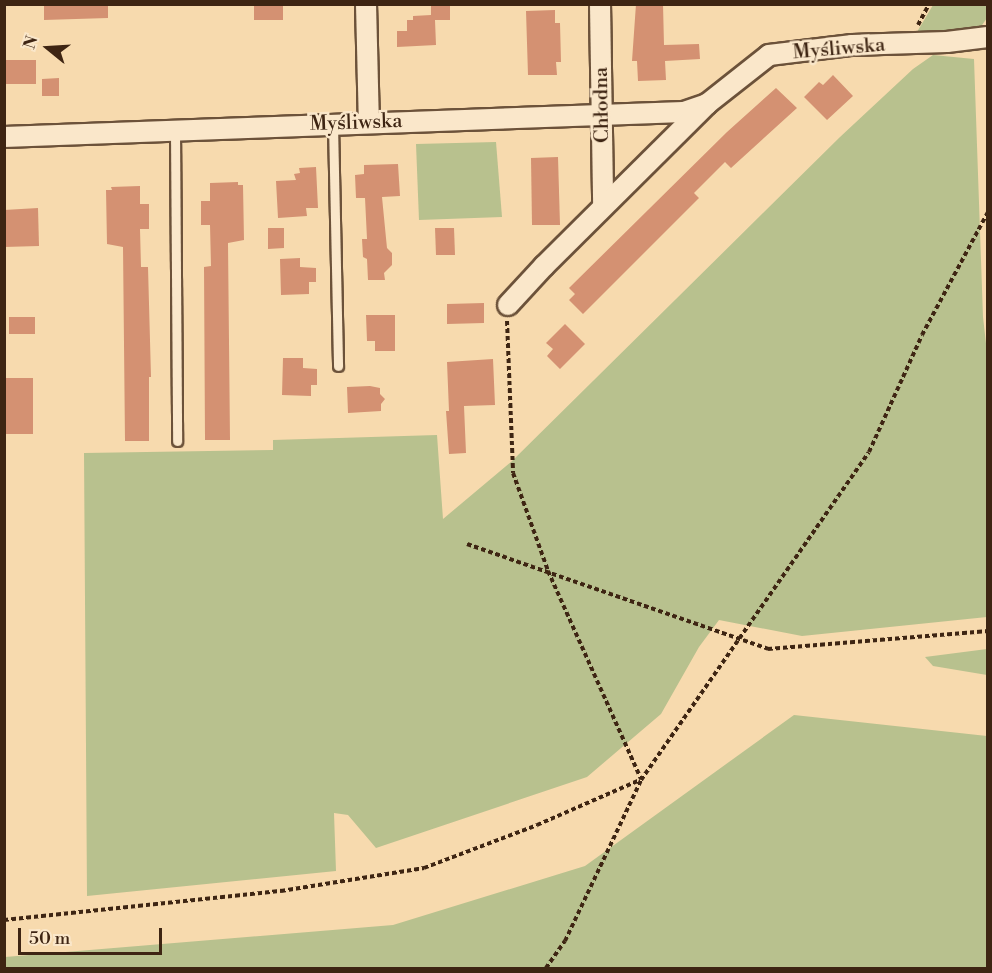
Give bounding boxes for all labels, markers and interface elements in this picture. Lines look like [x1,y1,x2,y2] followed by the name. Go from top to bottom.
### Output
[18,18,78,78] north arrow
[19,33,42,52] text: N
[792,33,886,65] street label: Myśliwska
[589,67,615,143] street label: Chłodna
[309,109,403,137] street label: Myśliwska
[21,916,165,954] scale bar
[29,927,70,950] text: 50 m

